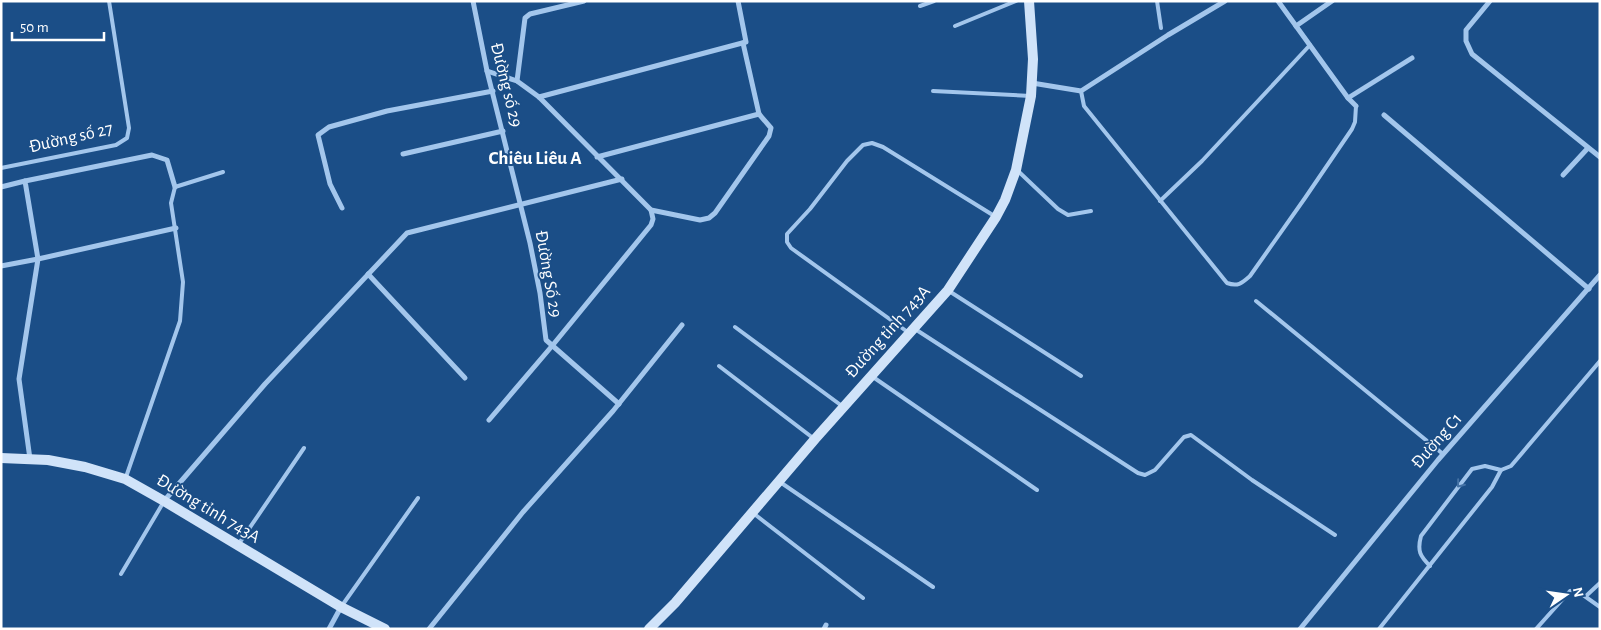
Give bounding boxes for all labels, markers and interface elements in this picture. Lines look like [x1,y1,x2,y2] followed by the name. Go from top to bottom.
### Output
[12,10,105,42] scale bar
[20,20,49,35] text: 50 m
[487,41,526,129] street label: Đường số 29
[27,119,115,156] street label: Đường số 27
[488,149,582,168] district label: Chiêu Liêu A
[531,229,566,319] street label: Đường Số 29
[842,282,934,382] street label: Đường tỉnh 743A
[1408,410,1466,472] street label: Đường C1
[153,471,263,547] street label: Đường tỉnh 743A
[1458,478,1466,487] one-way arrow
[1541,570,1591,620] north arrow
[1570,586,1586,599] text: N

